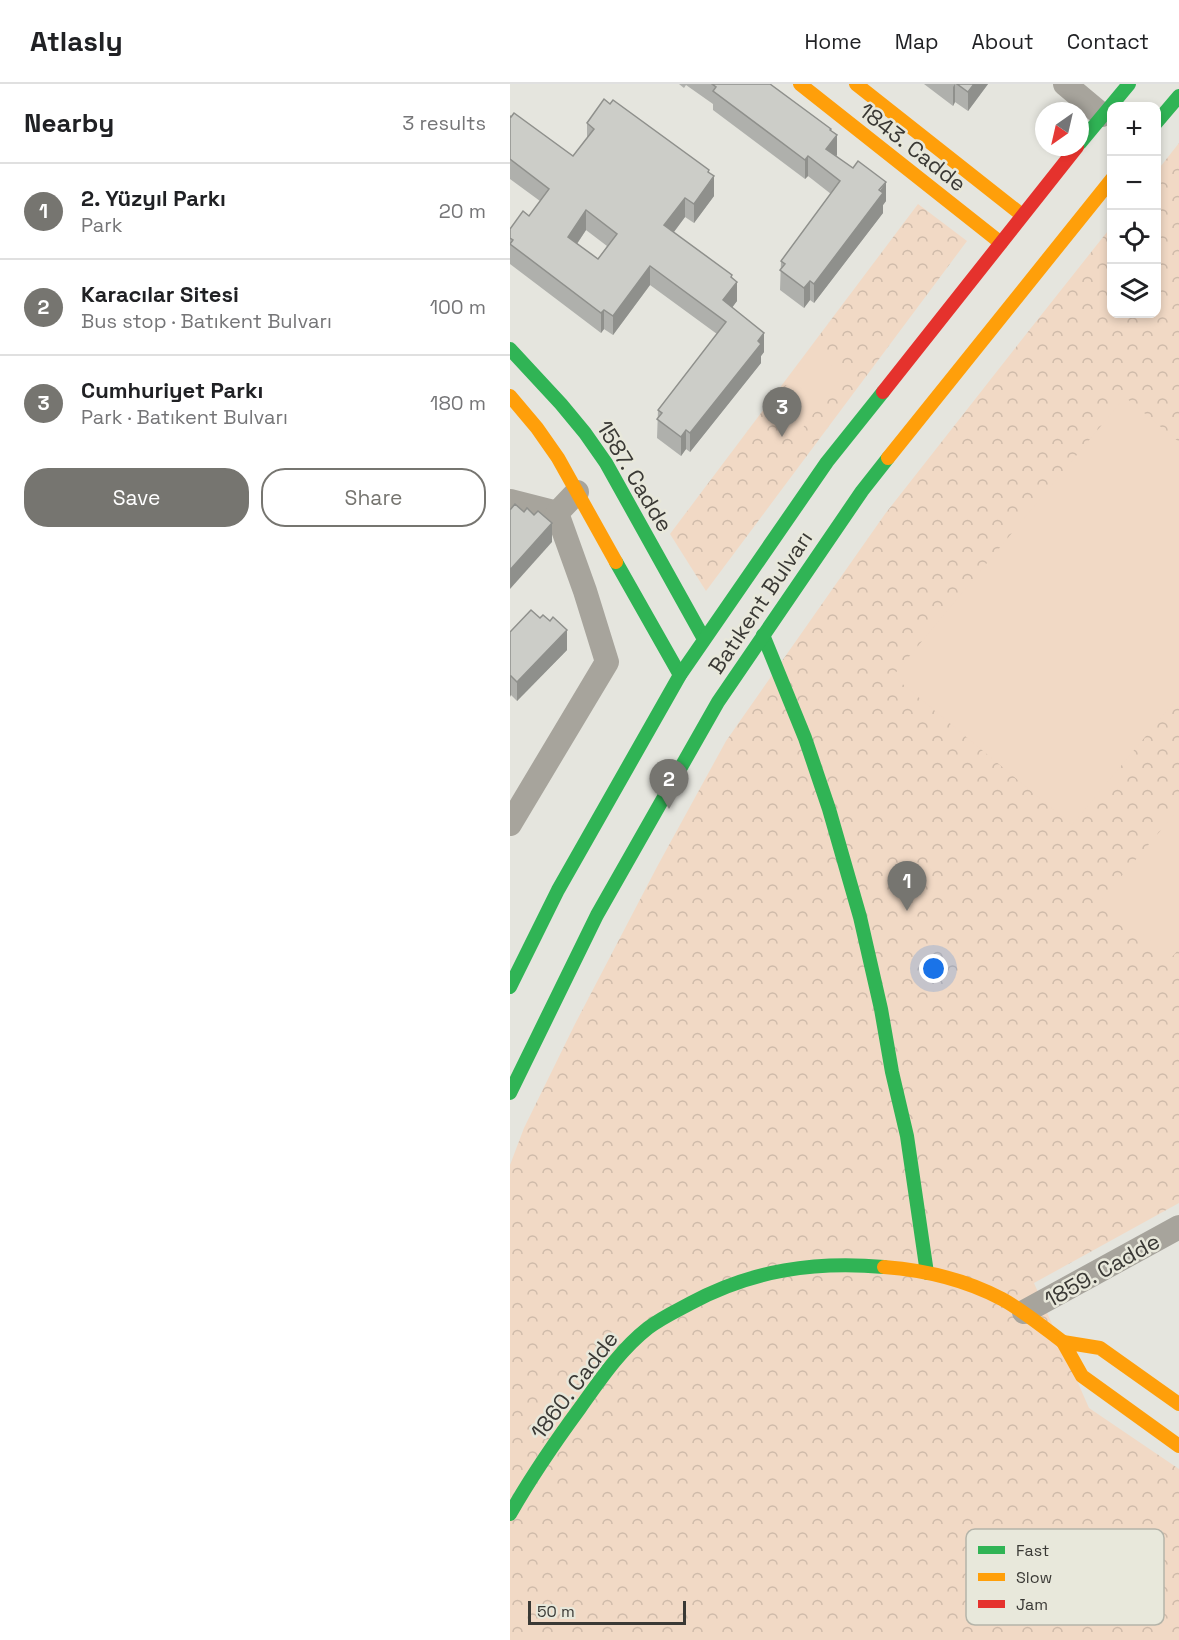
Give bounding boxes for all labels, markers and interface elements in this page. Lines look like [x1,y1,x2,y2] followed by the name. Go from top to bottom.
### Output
[30,23,123,59] text: Atlasly
[804,28,862,55] text: Home
[895,28,939,55] text: Map
[972,28,1034,55] text: About
[1067,28,1149,55] text: Contact
[854,96,972,198] street label: 1843. Cadde
[1035,102,1089,156] north arrow
[1107,102,1161,318] map controls
[1107,102,1161,156] button: +
[24,106,114,140] text: Nearby
[402,110,486,136] text: 3 results
[1107,156,1161,210] button: −
[81,184,226,212] text: 2. Yüzyıl Parkı
[39,198,48,224] text: 1
[439,198,486,224] text: 20 m
[1107,210,1161,264] button: locate
[81,212,123,238] text: Park
[1107,264,1161,318] button: layers
[81,280,239,308] text: Karacılar Sitesi
[38,294,49,320] text: 2
[430,294,486,320] text: 100 m
[81,308,332,334] text: Bus stop · Batıkent Bulvarı
[81,376,263,404] text: Cumhuriyet Parkı
[762,388,802,437] pin: 3
[37,390,50,416] text: 3
[430,390,486,416] text: 180 m
[81,404,288,430] text: Park · Batıkent Bulvarı
[591,415,679,537] street label: 1587. Cadde
[24,468,249,527] button: Save
[261,468,486,527] button: Share
[702,525,818,679] street label: Batıkent Bulvarı
[650,760,688,809] pin: 2
[888,862,926,911] pin: 1
[919,954,948,983] your location
[1039,1227,1165,1313] street label: 1859. Cadde
[524,1325,624,1445] street label: 1860. Cadde
[966,1529,1164,1625] legend
[1016,1540,1049,1561] text: Fast
[1016,1567,1052,1588] text: Slow
[1016,1594,1048,1615] text: Jam
[528,1598,686,1626] scale bar
[537,1601,575,1622] text: 50 m

